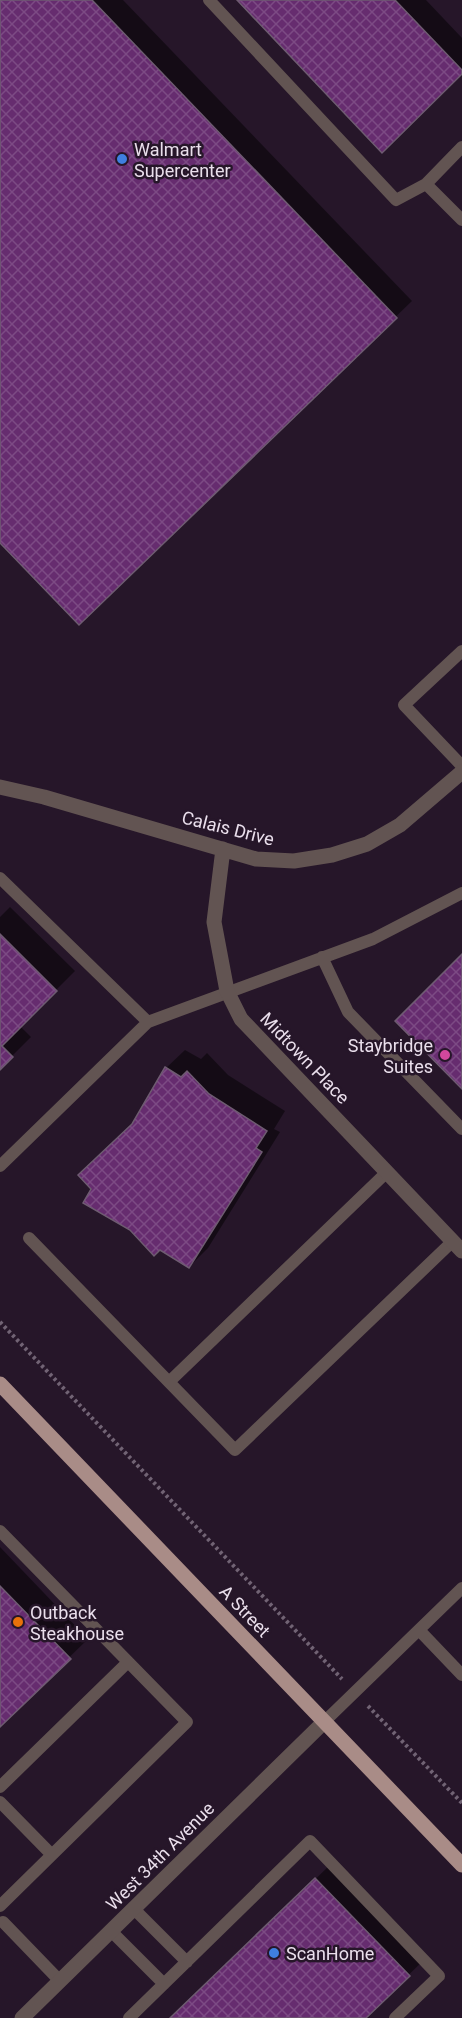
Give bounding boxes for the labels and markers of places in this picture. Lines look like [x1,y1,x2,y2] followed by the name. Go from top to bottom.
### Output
[134,139,231,181] place label: Walmart Supercenter
[115,152,129,166] marker: Walmart Supercenter
[348,1035,433,1077] place label: Staybridge Suites
[438,1048,452,1062] marker: Staybridge Suites
[30,1602,124,1644] place label: Outback Steakhouse
[11,1615,25,1629] marker: Outback Steakhouse
[286,1943,374,1964] place label: ScanHome
[267,1946,281,1960] marker: ScanHome

